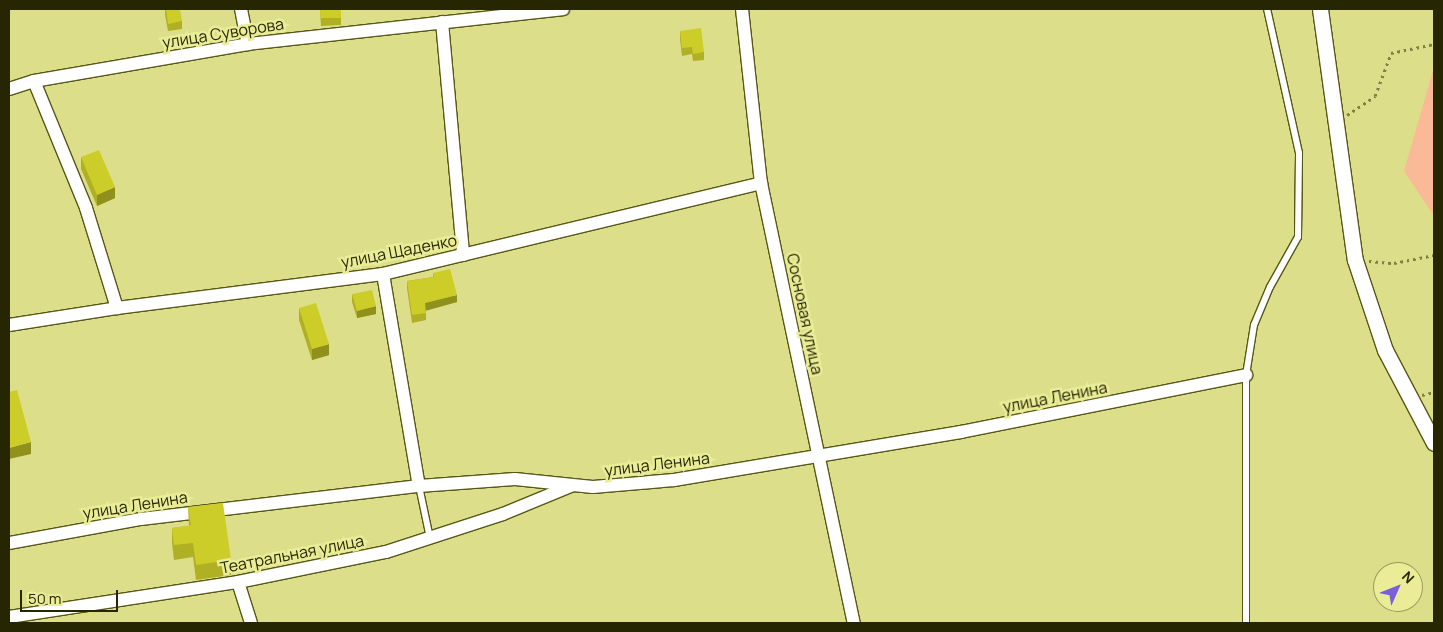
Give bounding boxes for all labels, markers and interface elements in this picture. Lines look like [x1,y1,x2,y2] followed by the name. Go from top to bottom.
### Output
[161,14,285,52] street label: улица Суворова
[339,230,459,272] street label: улица Щаденко
[783,252,827,376] street label: Сосновая улица
[1001,377,1109,417] street label: улица Ленина
[603,448,711,480] street label: улица Ленина
[81,487,189,523] street label: улица Ленина
[218,531,366,577] street label: Театральная улица
[1373,562,1423,612] north arrow
[1398,567,1419,587] text: N
[22,580,120,612] scale bar
[28,588,62,609] text: 50 m

